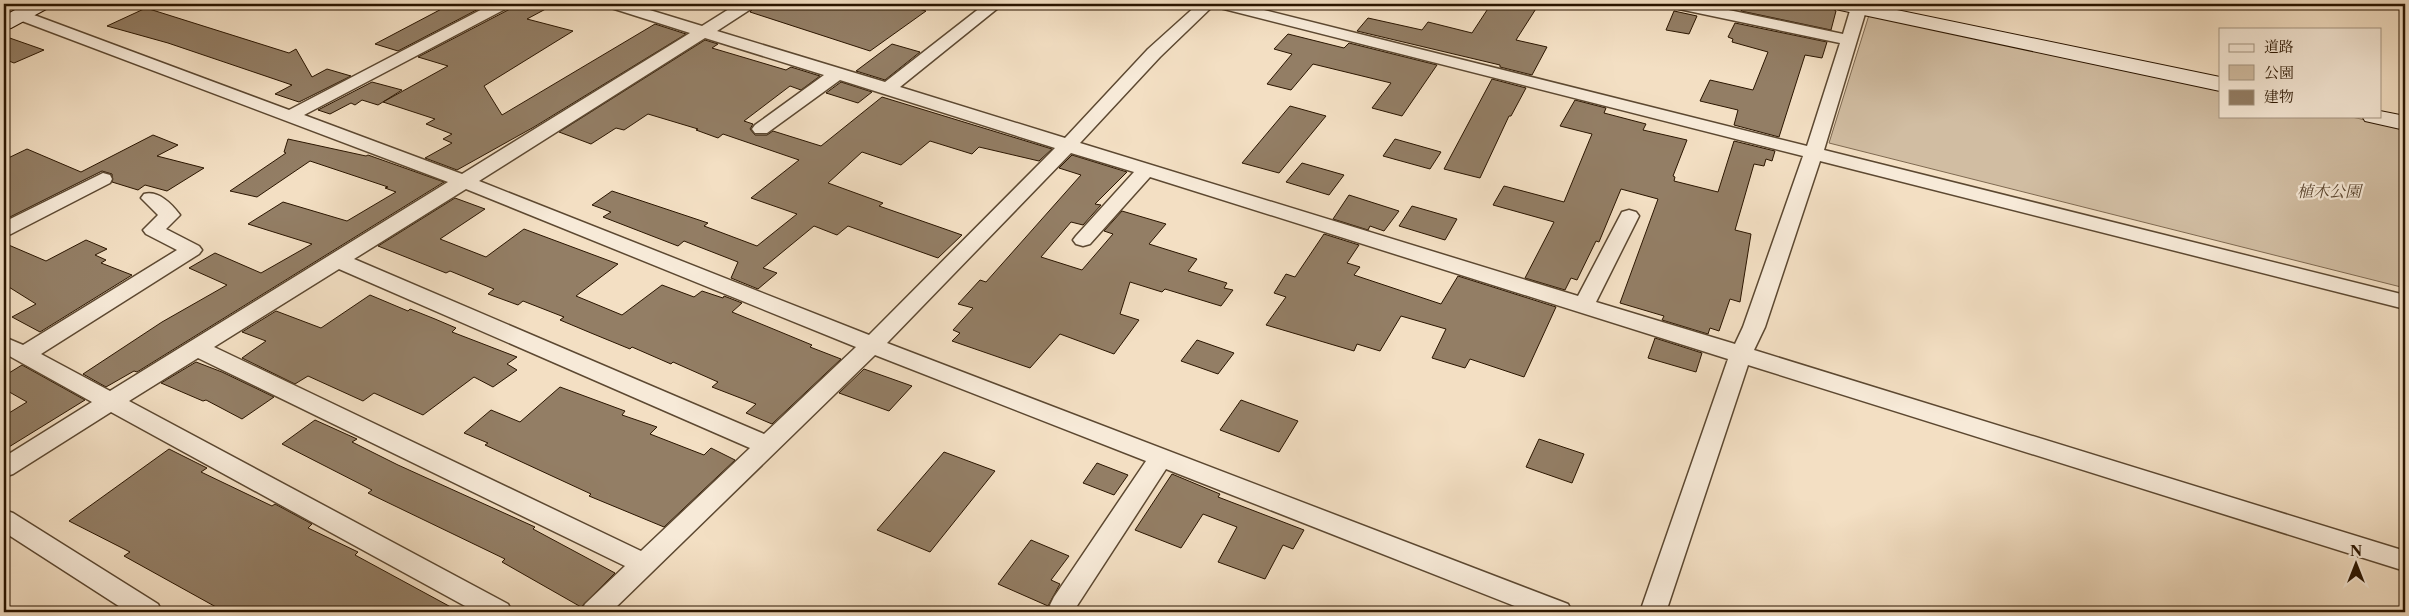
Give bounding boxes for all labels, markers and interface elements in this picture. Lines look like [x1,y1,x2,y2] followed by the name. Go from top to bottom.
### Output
[2219,28,2382,118] legend
[2264,37,2294,56] text: 道路
[2264,63,2294,82] text: 公園
[2264,87,2294,106] text: 建物
[2297,181,2364,201] park label: 植木公園
[2332,538,2382,588] north arrow
[2350,542,2362,560] text: N

